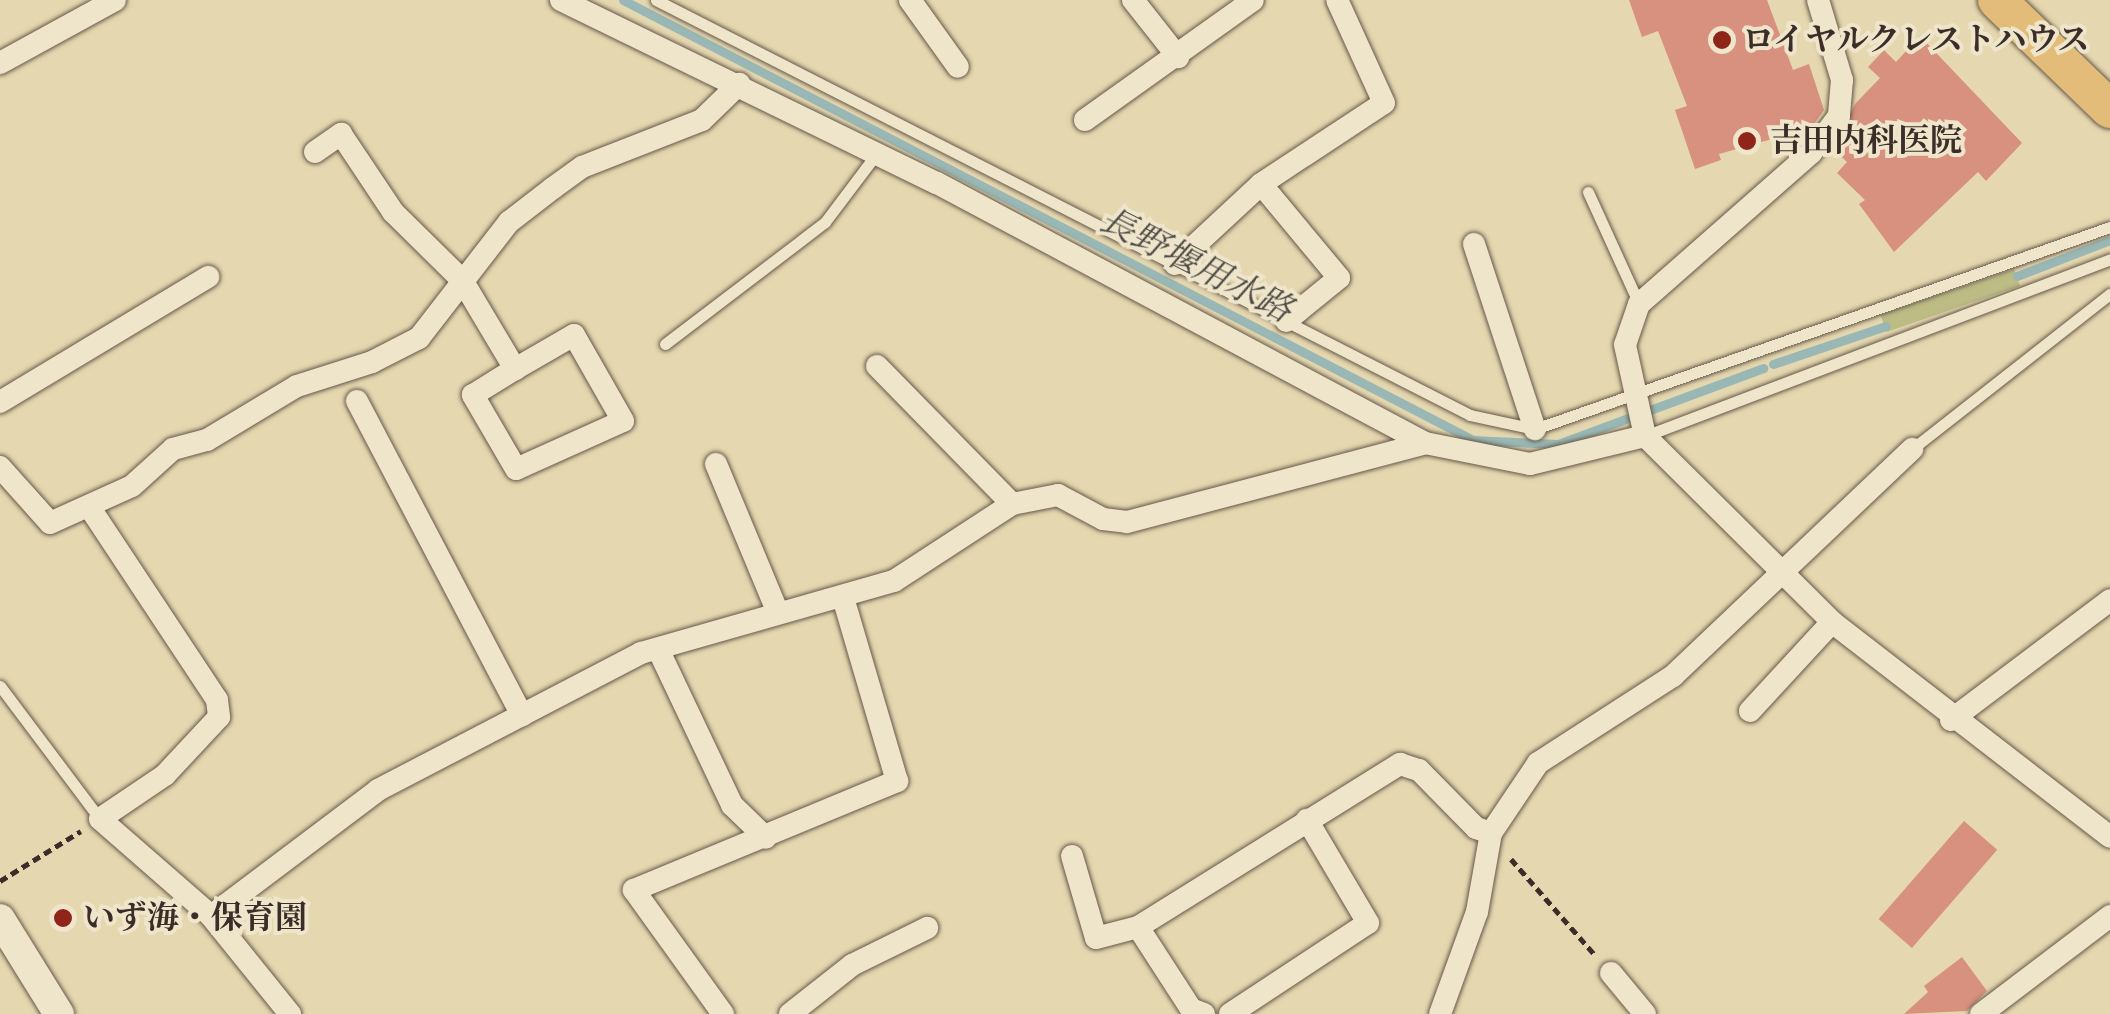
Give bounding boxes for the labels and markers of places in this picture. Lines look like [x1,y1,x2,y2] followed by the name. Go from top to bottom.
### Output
[1742,21,2094,59] place label: ロイヤルクレストハウス
[1711,29,1733,51] marker: ロイヤルクレストハウス
[1770,122,1962,160] place label: 吉田内科医院
[1734,128,1760,154] marker: 吉田内科医院
[83,899,307,937] place label: いず海・保育園
[52,907,74,929] marker: いず海・保育園

